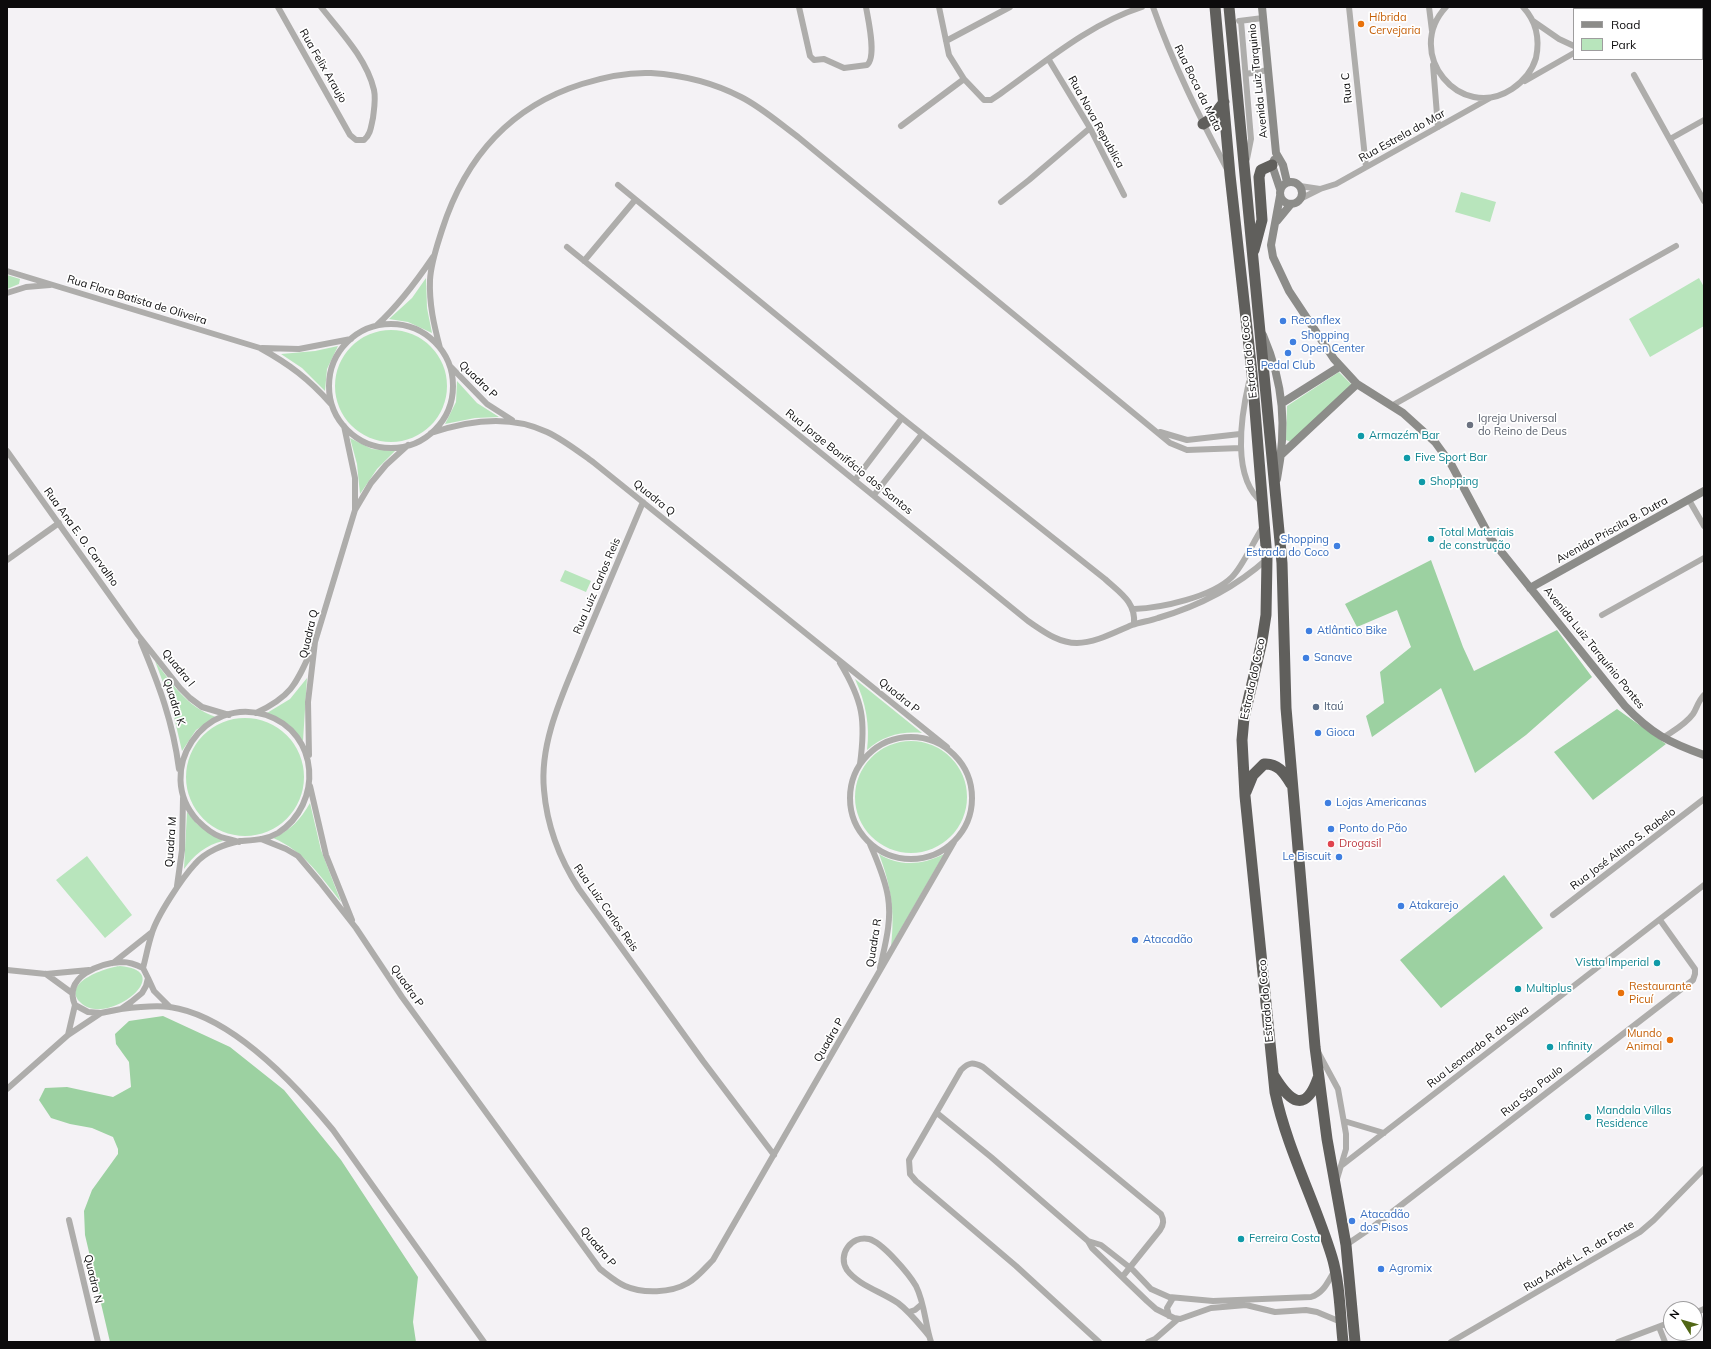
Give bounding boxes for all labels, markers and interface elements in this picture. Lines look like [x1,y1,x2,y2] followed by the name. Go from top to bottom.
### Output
[1573,8,1703,60] legend
[1369,11,1421,37] place label: Híbrida Cervejaria
[1611,17,1640,32] text: Road
[1356,19,1366,29] marker: Híbrida Cervejaria
[1245,23,1271,139] street label: Avenida Luiz Tarquinio
[296,27,350,105] street label: Rua Felix Araujo
[1611,37,1636,52] text: Park
[1171,43,1225,133] street label: Rua Boca da Mata
[1339,72,1355,104] street label: Rua C
[1065,74,1127,170] street label: Rua Nova Republica
[1356,107,1448,165] street label: Rua Estrela do Mar
[66,272,208,328] street label: Rua Flora Batista de Oliveira
[1291,314,1341,328] place label: Reconflex
[1238,315,1260,399] street label: Estrada do Coco
[1278,316,1288,326] marker: Reconflex
[1301,329,1365,355] place label: Shopping Open Center
[1288,337,1298,347] marker: Shopping Open Center
[1283,348,1293,358] marker: Pedal Club
[456,358,500,402] street label: Quadra P
[1261,359,1315,373] place label: Pedal Club
[783,407,915,517] street label: Rua Jorge Bonifácio dos Santos
[1478,412,1567,438] place label: Igreja Universal do Reino de Deus
[1465,420,1475,430] marker: Igreja Universal do Reino de Deus
[1369,429,1440,443] place label: Armazém Bar
[1356,431,1366,441] marker: Armazém Bar
[1415,451,1487,465] place label: Five Sport Bar
[1402,453,1412,463] marker: Five Sport Bar
[1430,475,1478,489] place label: Shopping
[630,477,678,519] street label: Quadra Q
[1417,477,1427,487] marker: Shopping
[41,485,121,589] street label: Rua Ana E. O. Carvalho
[1554,494,1670,566] street label: Avenida Priscila B. Dutra
[1439,526,1514,552] place label: Total Materiais de construção
[1246,533,1329,559] place label: Shopping Estrada do Coco
[1426,534,1436,544] marker: Total Materiais de construção
[571,536,623,636] street label: Rua Luiz Carlos Reis
[1332,541,1342,551] marker: Shopping Estrada do Coco
[1541,584,1647,712] street label: Avenida Luiz Tarquínio Pontes
[297,608,321,660] street label: Quadra Q
[1317,624,1387,638] place label: Atlântico Bike
[1304,626,1314,636] marker: Atlântico Bike
[1238,637,1268,721] street label: Estrada do Coco
[159,647,197,689] street label: Quadra l
[1314,651,1352,665] place label: Sanave
[1301,653,1311,663] marker: Sanave
[876,676,922,716] street label: Quadra P
[160,677,188,727] street label: Quadra K
[1324,700,1344,714] place label: Itaú
[1311,702,1321,712] marker: Itaú
[1326,726,1355,740] place label: Gioca
[1313,728,1323,738] marker: Gioca
[1336,796,1427,810] place label: Lojas Americanas
[1323,798,1333,808] marker: Lojas Americanas
[1568,805,1678,893] street label: Rua José Altino S. Rabelo
[163,816,179,868] street label: Quadra M
[1339,822,1407,836] place label: Ponto do Pão
[1326,824,1336,834] marker: Ponto do Pão
[1339,837,1381,851] place label: Drogasil
[1326,839,1336,849] marker: Drogasil
[1282,850,1331,864] place label: Le Biscuit
[1334,852,1344,862] marker: Le Biscuit
[571,862,641,954] street label: Rua Luiz Carlos Reis
[1409,899,1458,913] place label: Atakarejo
[1396,901,1406,911] marker: Atakarejo
[864,918,884,968] street label: Quadra R
[1143,933,1193,947] place label: Atacadão
[1130,935,1140,945] marker: Atacadão
[1575,956,1649,970] place label: Vistta Imperial
[1652,958,1662,968] marker: Vistta Imperial
[1256,959,1276,1043] street label: Estrada do Coco
[388,962,426,1010] street label: Quadra P
[1629,980,1691,1006] place label: Restaurante Picuí
[1526,982,1572,996] place label: Multiplus
[1513,984,1523,994] marker: Multiplus
[1616,988,1626,998] marker: Restaurante Picuí
[1425,1003,1531,1091] street label: Rua Leonardo R da Silva
[811,1016,847,1064] street label: Quadra P
[1626,1027,1662,1053] place label: Mundo Animal
[1665,1035,1675,1045] marker: Mundo Animal
[1558,1040,1592,1054] place label: Infinity
[1545,1042,1555,1052] marker: Infinity
[1498,1063,1566,1119] street label: Rua São Paulo
[1596,1104,1671,1130] place label: Mandala Villas Residence
[1583,1112,1593,1122] marker: Mandala Villas Residence
[1360,1208,1410,1234] place label: Atacadão dos Pisos
[1347,1216,1357,1226] marker: Atacadão dos Pisos
[1521,1218,1637,1294] street label: Rua André L. R. da Fonte
[577,1224,619,1270] street label: Quadra P
[1249,1232,1320,1246] place label: Ferreira Costa
[1236,1234,1246,1244] marker: Ferreira Costa
[81,1253,105,1305] street label: Quadra N
[1389,1262,1432,1276] place label: Agromix
[1376,1264,1386,1274] marker: Agromix
[1663,1301,1703,1341] north arrow
[1666,1307,1682,1322] text: N

